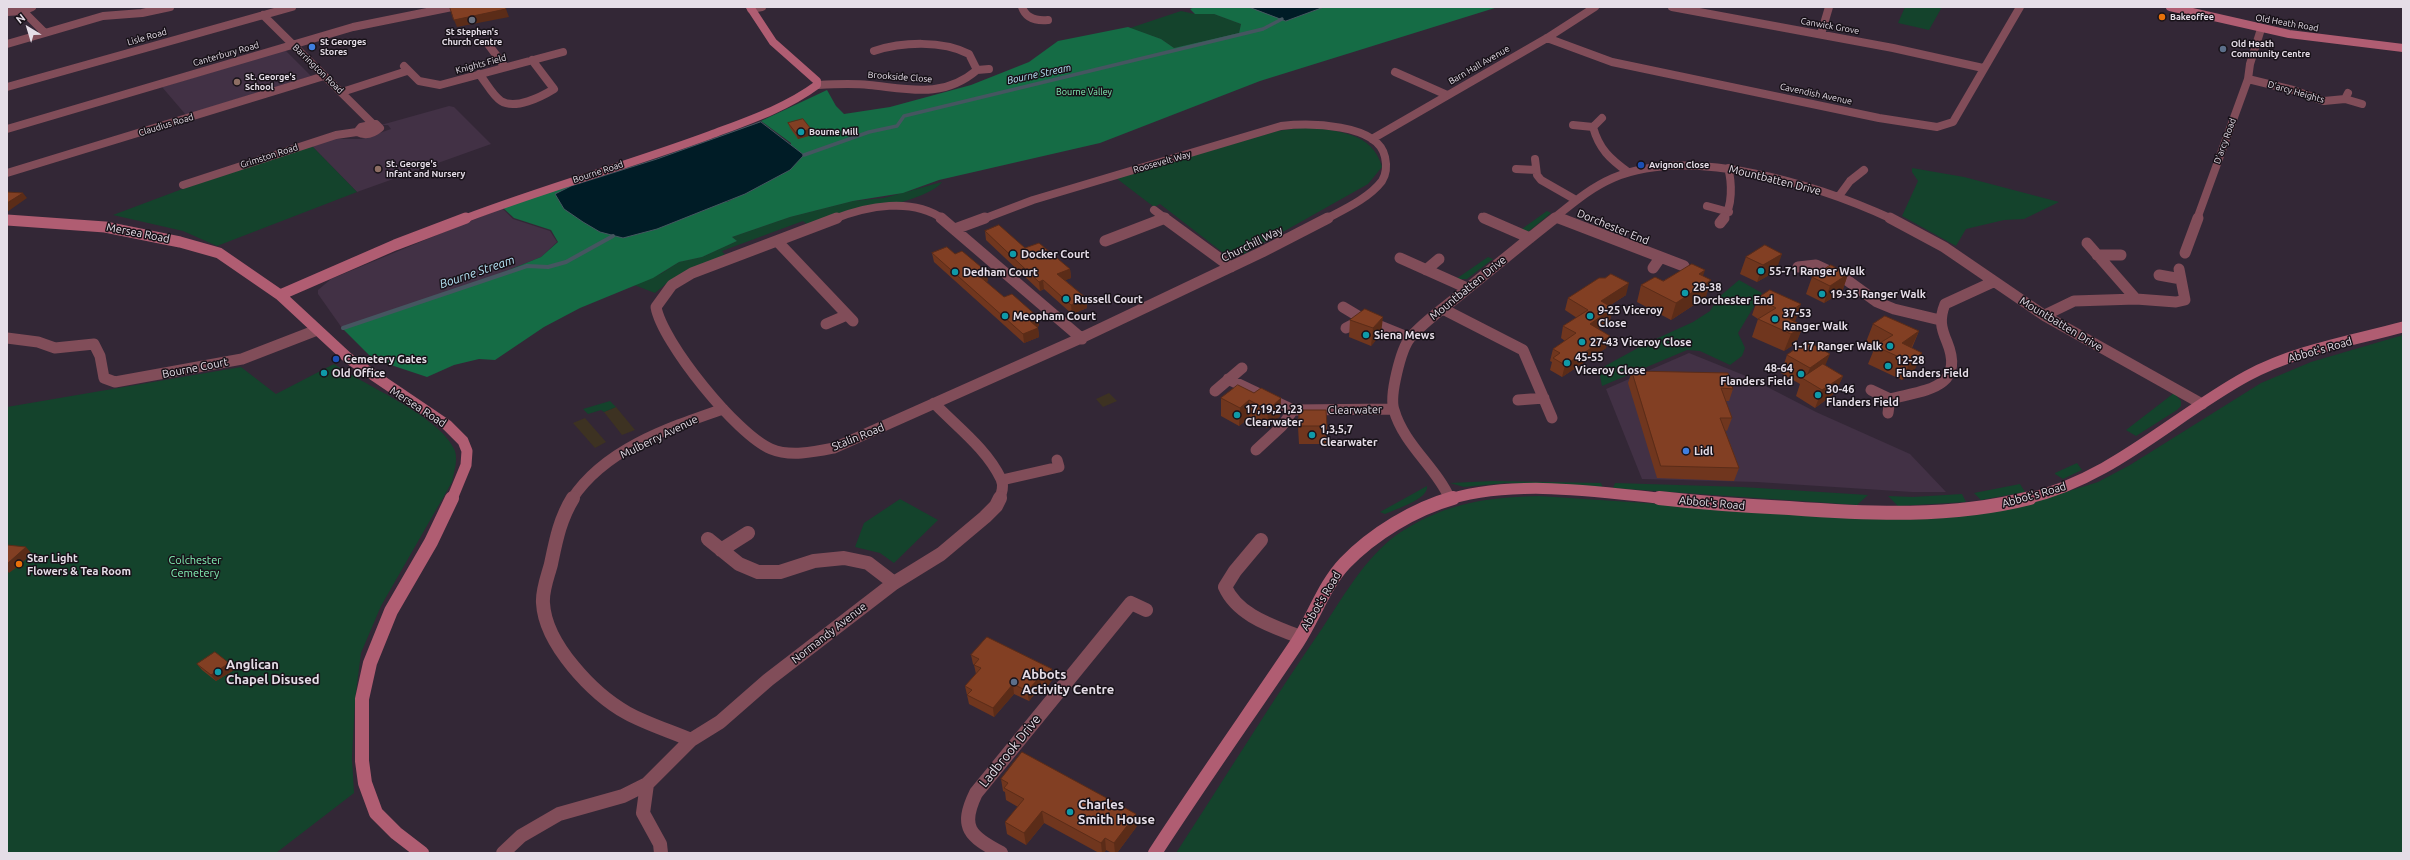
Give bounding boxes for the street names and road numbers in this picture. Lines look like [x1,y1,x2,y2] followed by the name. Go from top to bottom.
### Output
[2255,12,2319,34] street label: Old Heath Road
[1800,16,1860,36] street label: Canwick Grove
[126,26,168,48] street label: Lisle Road
[192,39,260,69] street label: Canterbury Road
[290,42,346,96] street label: Barrington Road
[1446,43,1512,87] street label: Barn Hall Avenue
[454,52,508,76] street label: Knights Field
[867,69,933,85] street label: Brookside Close
[2266,79,2326,105] street label: D'arcy Heights
[1779,81,1853,107] street label: Cavendish Avenue
[137,112,195,138] street label: Claudius Road
[2212,117,2238,165] street label: D'arcy Road
[239,142,299,170] street label: Grimston Road
[1132,149,1192,175] street label: Roosevelt Way
[571,159,625,185] street label: Bourne Road
[1728,162,1822,198] street label: Mountbatten Drive
[1575,207,1651,247] street label: Dorchester End
[105,220,171,246] street label: Mersea Road
[1219,223,1285,265] street label: Churchill Way
[1427,253,1509,323] street label: Mountbatten Drive
[2017,294,2105,354] street label: Mountbatten Drive
[2286,335,2354,365] street label: Abbot's Road
[161,355,229,381] street label: Bourne Court
[387,384,449,430] street label: Mersea Road
[1328,403,1382,417] street label: Clearwater
[618,413,700,461] street label: Mulberry Avenue
[830,420,886,454] street label: Stalin Road
[2000,480,2068,510] street label: Abbot's Road
[1679,494,1745,512] street label: Abbot's Road
[1298,569,1344,633] street label: Abbot's Road
[789,600,869,666] street label: Normandy Avenue
[976,712,1044,790] street label: Ladbrook Drive

